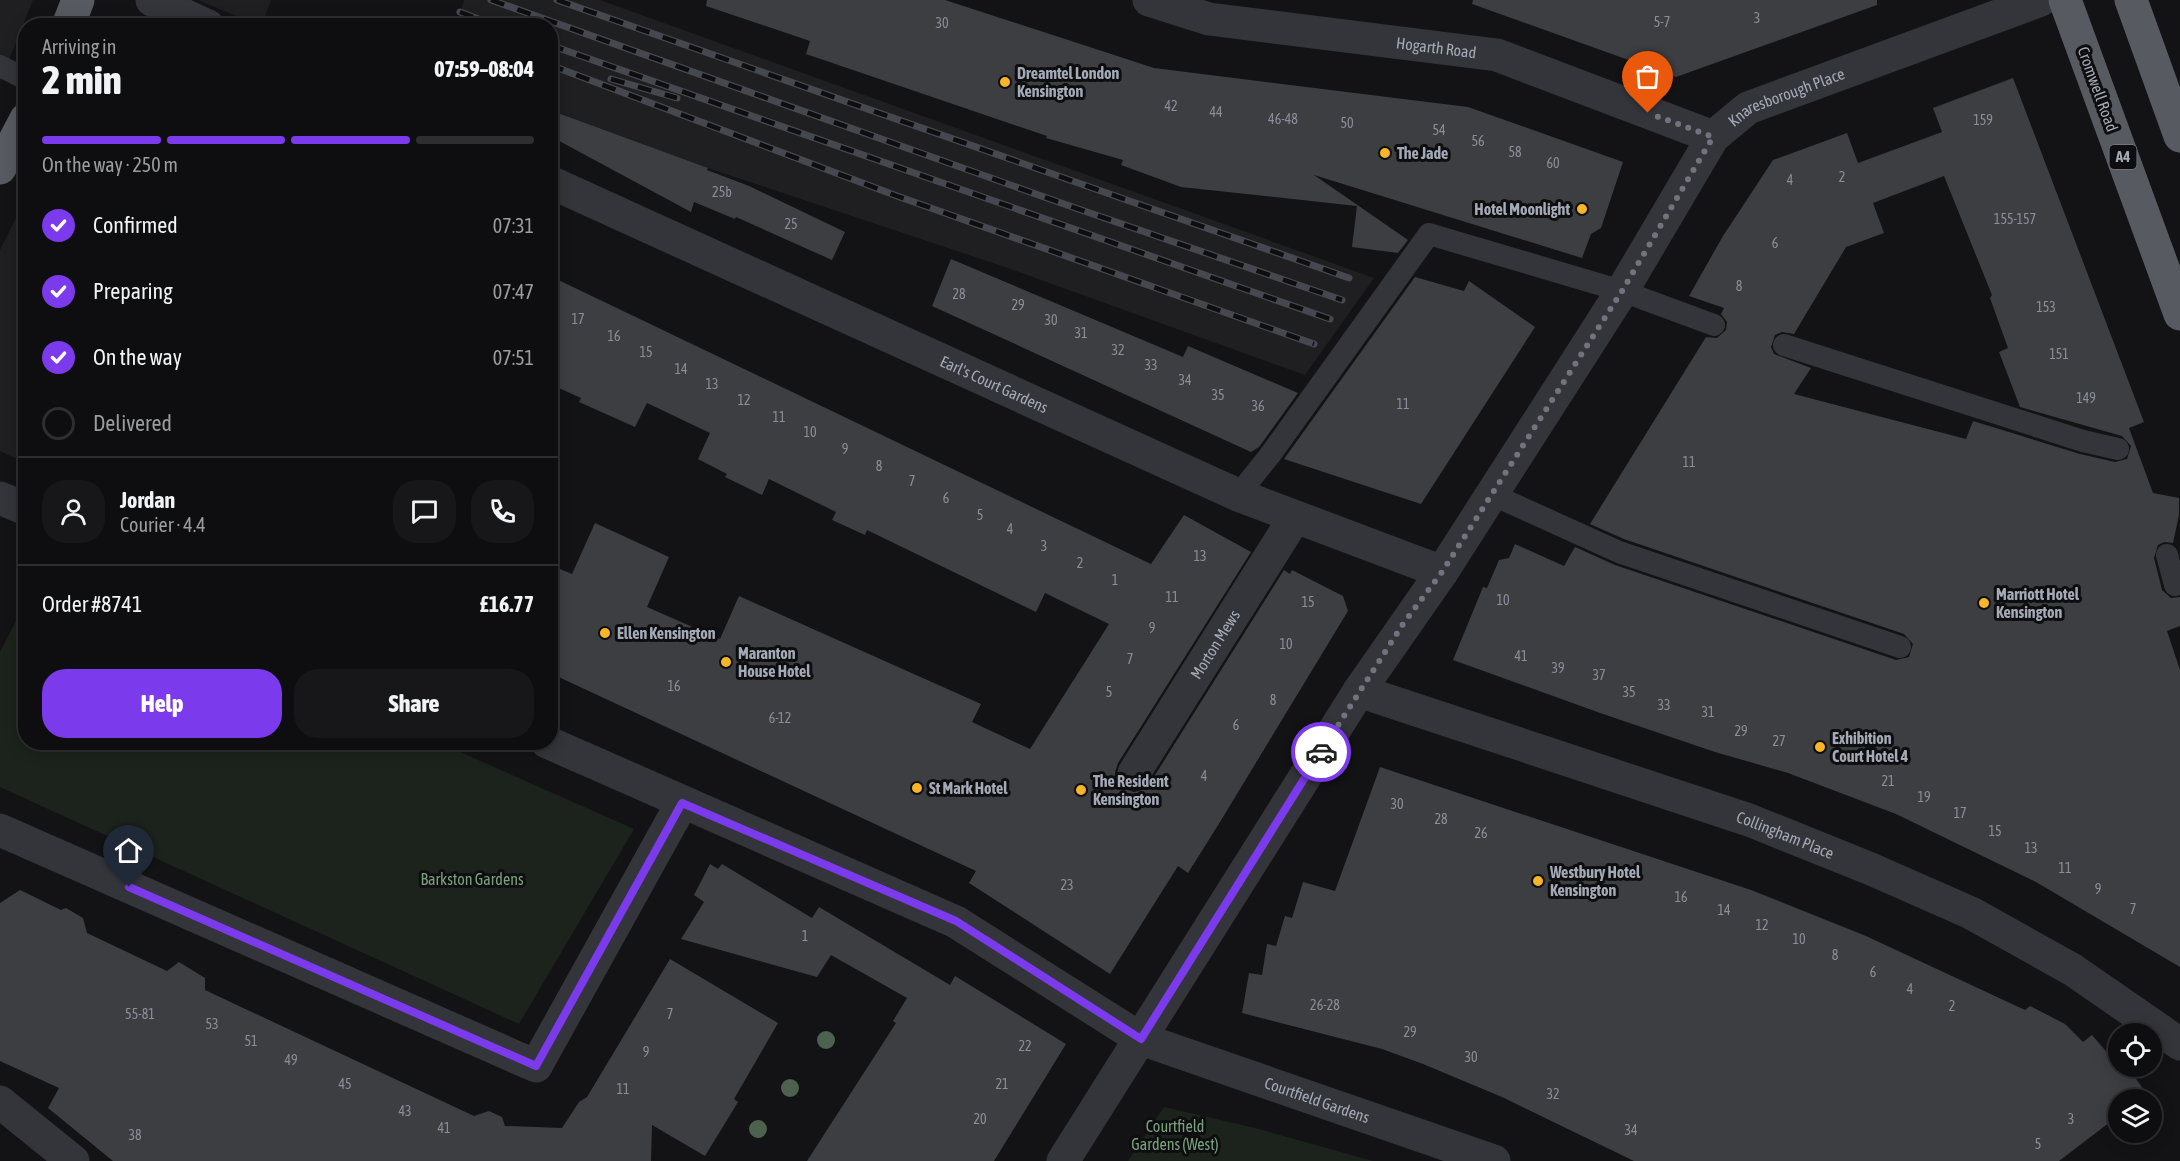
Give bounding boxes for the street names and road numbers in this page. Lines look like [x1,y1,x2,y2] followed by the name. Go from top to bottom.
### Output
[1395,33,1477,61] street label: Hogarth Road
[2074,44,2122,134] street label: Cromwell Road
[1724,64,1847,130] street label: Knaresborough Place
[2110,145,2136,169] road number: A4
[937,352,1051,417] street label: Earl's Court Gardens
[1187,606,1243,682] street label: Morton Mews
[1734,808,1837,862] street label: Collingham Place
[1262,1073,1372,1126] street label: Courtfield Gardens

